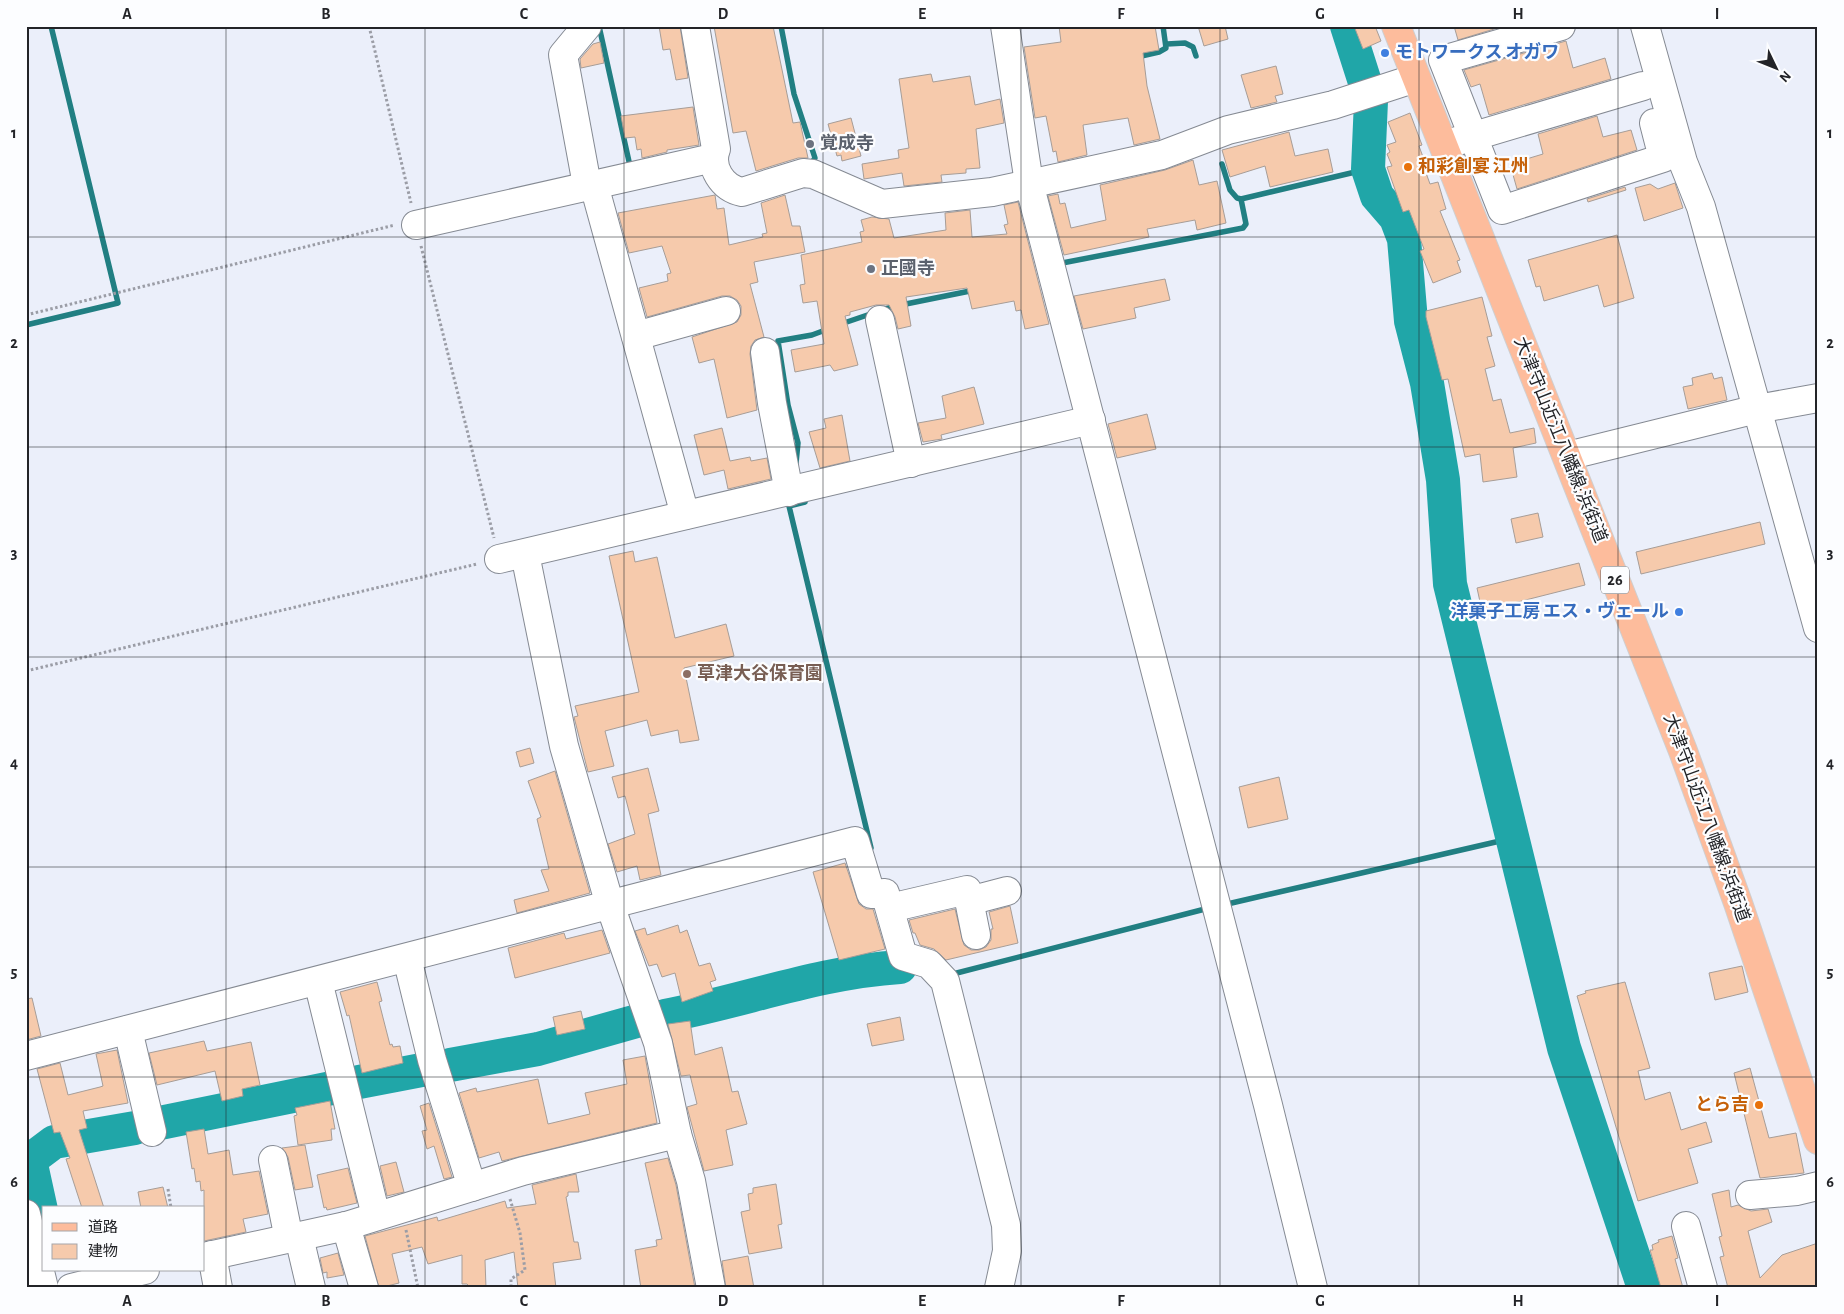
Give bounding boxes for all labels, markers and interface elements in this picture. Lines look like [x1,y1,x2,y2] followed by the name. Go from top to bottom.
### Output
[122,6,132,22] text: A
[321,6,331,22] text: B
[520,6,529,22] text: C
[718,6,729,22] text: D
[918,6,926,22] text: E
[1117,6,1125,22] text: F
[1315,6,1325,22] text: G
[1512,6,1524,22] text: H
[1715,6,1719,22] text: I
[1395,42,1559,62] place label: モトワークス オガワ
[1752,42,1802,92] north arrow
[1379,47,1391,59] marker: モトワークス オガワ
[1776,68,1793,85] text: N
[11,125,17,141] text: 1
[1827,125,1833,141] text: 1
[820,133,874,153] place label: 覚成寺
[804,138,816,150] marker: 覚成寺
[1418,156,1529,176] place label: 和彩創宴 江州
[1402,161,1414,173] marker: 和彩創宴 江州
[881,259,935,278] place label: 正國寺
[865,263,877,275] marker: 正國寺
[1510,334,1611,545] street label: 大津守山近江八幡線;浜街道
[10,335,18,351] text: 2
[1826,335,1834,351] text: 2
[11,545,18,561] text: 3
[1827,545,1834,561] text: 3
[1601,566,1629,594] road number: 26
[1450,600,1669,621] place label: 洋菓子工房 エス・ヴェール
[1673,606,1685,618] marker: 洋菓子工房 エス・ヴェール
[697,663,823,683] place label: 草津大谷保育園
[681,668,693,680] marker: 草津大谷保育園
[1660,711,1754,925] street label: 大津守山近江八幡線;浜街道
[10,755,18,771] text: 4
[1826,755,1834,771] text: 4
[11,964,18,980] text: 5
[1827,964,1834,980] text: 5
[1695,1095,1749,1114] place label: とら吉
[1753,1099,1765,1111] marker: とら吉
[10,1174,18,1190] text: 6
[1826,1174,1834,1190] text: 6
[42,1206,205,1272] legend
[88,1219,118,1235] text: 道路
[88,1243,118,1259] text: 建物
[122,1293,132,1309] text: A
[321,1293,331,1309] text: B
[520,1293,529,1309] text: C
[718,1293,729,1309] text: D
[918,1293,926,1309] text: E
[1117,1293,1125,1309] text: F
[1315,1293,1325,1309] text: G
[1512,1293,1524,1309] text: H
[1715,1293,1719,1309] text: I

